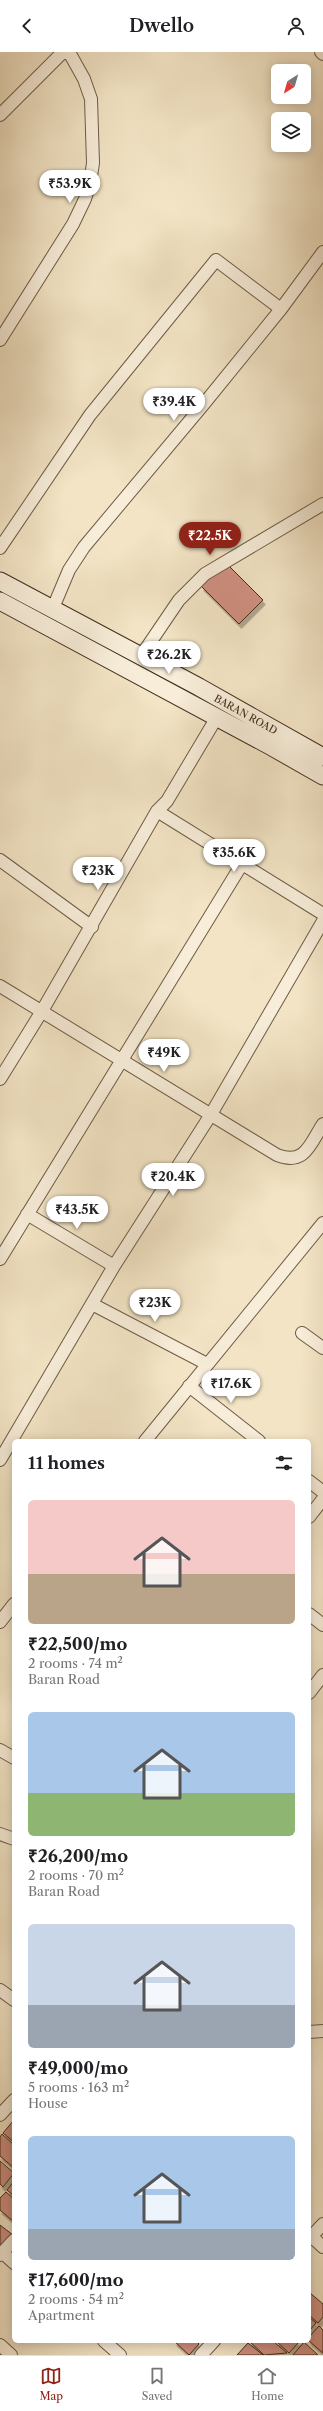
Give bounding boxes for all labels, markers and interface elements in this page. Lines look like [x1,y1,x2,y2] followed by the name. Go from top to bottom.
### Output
[16,15,38,37] icon: back
[129,15,194,37] text: Dwello
[285,15,307,37] icon: person
[271,64,311,104] north arrow
[271,64,311,152] map controls
[271,112,311,152] button: layers
[37,170,103,204] pin: ₹53.9K
[48,175,92,191] text: ₹53.9K
[141,388,207,422] pin: ₹39.4K
[152,393,196,409] text: ₹39.4K
[177,522,243,556] pin: ₹22.5K
[188,527,232,543] text: ₹22.5K
[136,641,202,675] pin: ₹26.2K
[147,646,191,662] text: ₹26.2K
[212,692,280,737] street label: BARAN ROAD
[201,839,267,873] pin: ₹35.6K
[212,844,256,860] text: ₹35.6K
[74,857,122,891] pin: ₹23K
[82,862,114,878] text: ₹23K
[140,1039,188,1073] pin: ₹49K
[147,1044,181,1060] text: ₹49K
[140,1163,206,1197] pin: ₹20.4K
[151,1168,195,1184] text: ₹20.4K
[44,1196,110,1230] pin: ₹43.5K
[55,1201,99,1217] text: ₹43.5K
[131,1289,179,1323] pin: ₹23K
[139,1294,171,1310] text: ₹23K
[198,1370,264,1404] pin: ₹17.6K
[210,1375,252,1391] text: ₹17.6K
[273,1452,295,1474] icon: filters
[28,1453,105,1473] text: 11 homes
[126,1526,198,1598] icon: home
[28,1634,127,1654] text: ₹22,500/mo
[28,1655,123,1671] text: 2 rooms · 74 m²
[28,1671,100,1687] text: Baran Road
[126,1738,198,1810] icon: home
[28,1846,128,1866] text: ₹26,200/mo
[28,1867,124,1883] text: 2 rooms · 70 m²
[28,1883,100,1899] text: Baran Road
[126,1950,198,2022] icon: home
[28,2058,128,2078] text: ₹49,000/mo
[28,2079,129,2095] text: 5 rooms · 163 m²
[28,2095,68,2111] text: House
[126,2162,198,2234] icon: home
[28,2270,124,2290] text: ₹17,600/mo
[28,2291,124,2307] text: 2 rooms · 54 m²
[28,2307,95,2323] text: Apartment
[39,2365,63,2403] tab: Map
[142,2365,172,2403] tab: Saved
[251,2365,284,2403] tab: Home

